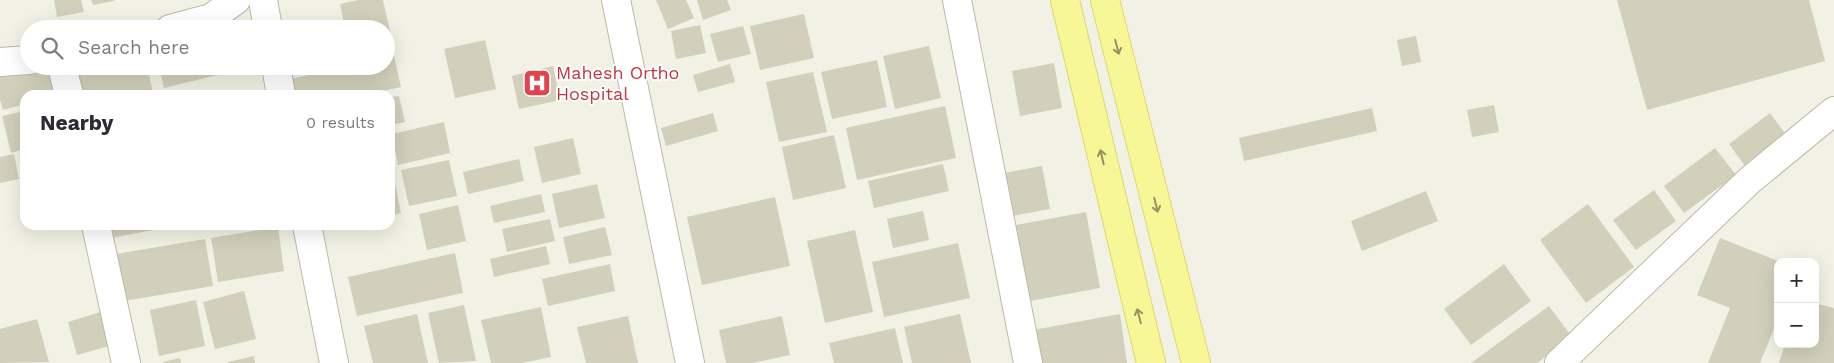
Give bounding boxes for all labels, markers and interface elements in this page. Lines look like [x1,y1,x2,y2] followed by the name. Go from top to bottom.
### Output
[20,20,395,75] search box
[38,34,66,62] icon: search
[78,36,189,59] text: Search here
[1112,39,1122,55] one-way arrow
[556,62,679,104] place label: Mahesh Ortho Hospital
[522,68,552,98] hospital icon: Mahesh Ortho Hospital
[40,110,113,135] text: Nearby
[306,113,375,132] text: 0 results
[1097,150,1106,166] one-way arrow
[1152,196,1162,212] one-way arrow
[1774,258,1819,348] map controls
[1774,258,1819,303] button: +
[1774,303,1819,348] button: −
[1134,308,1143,324] one-way arrow

